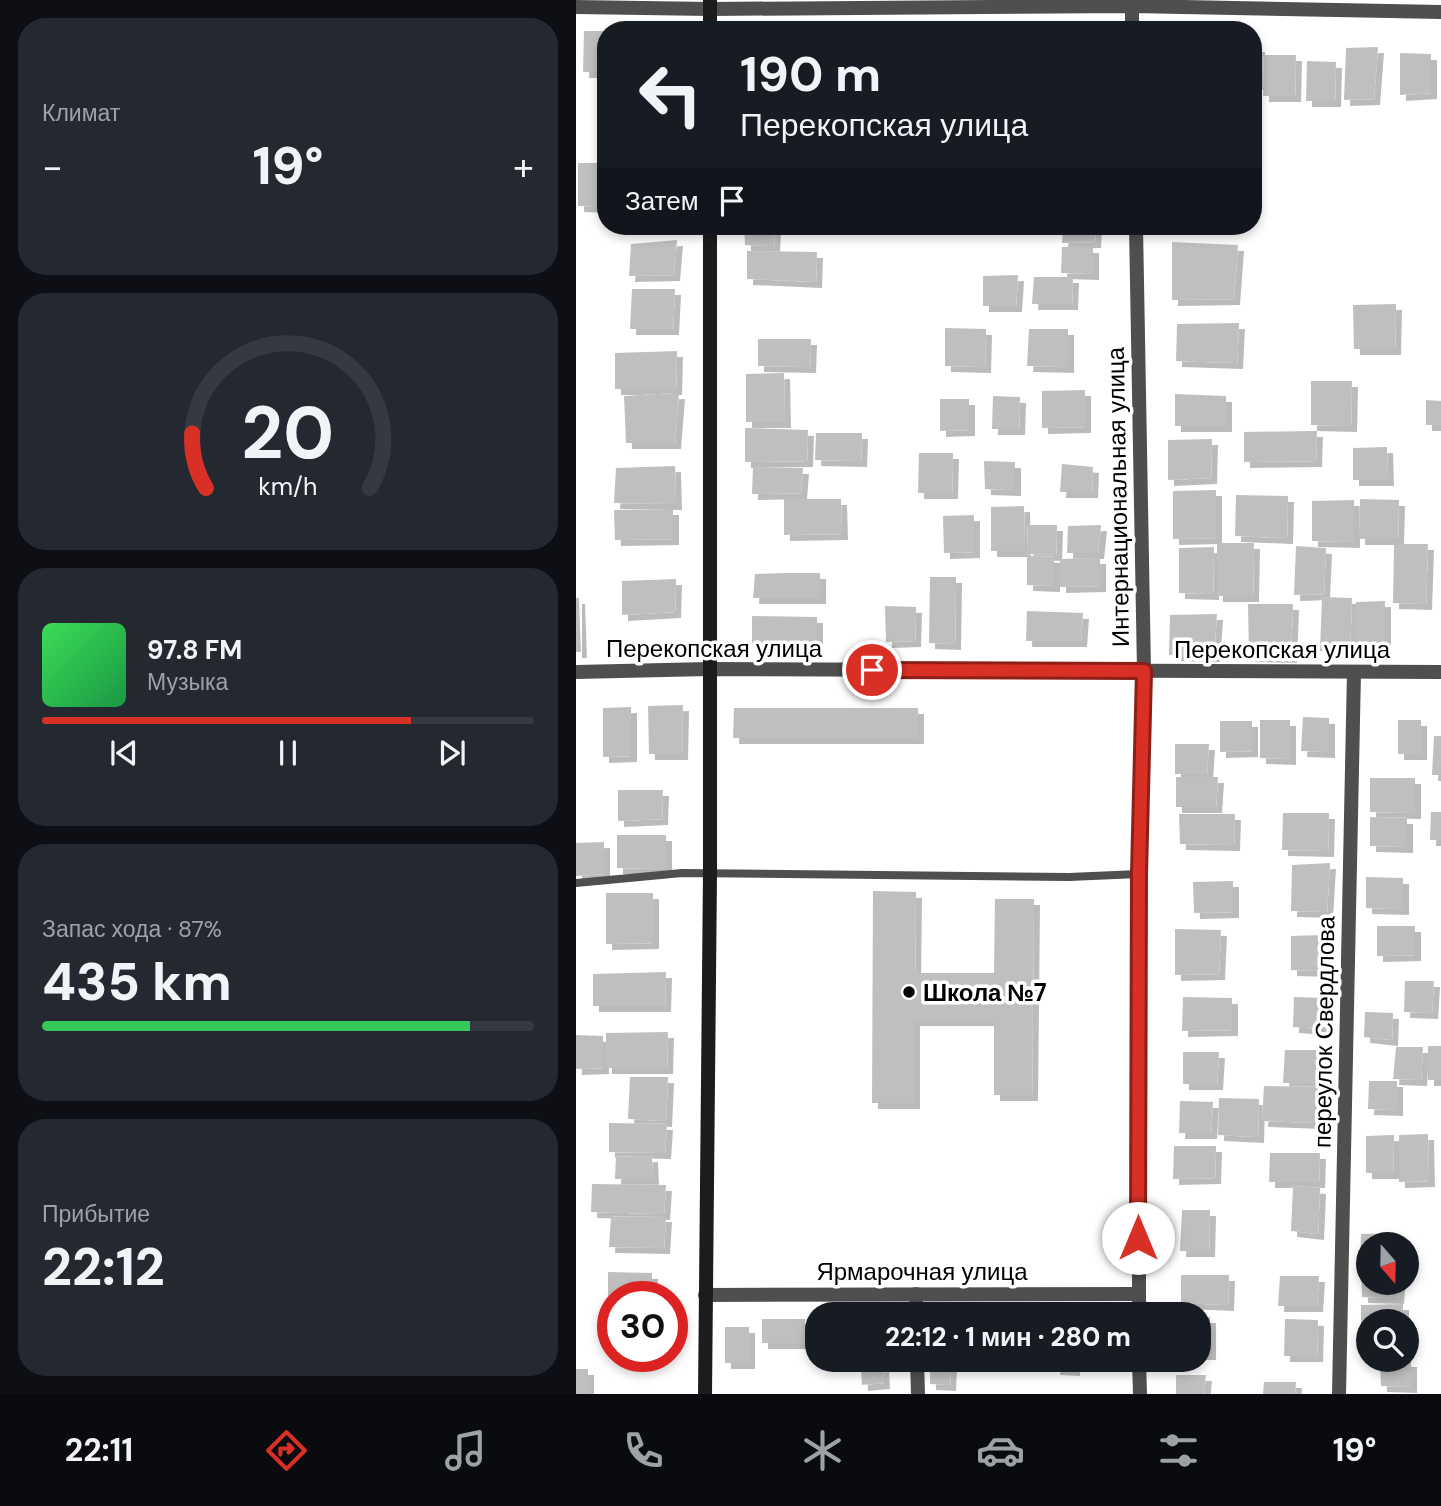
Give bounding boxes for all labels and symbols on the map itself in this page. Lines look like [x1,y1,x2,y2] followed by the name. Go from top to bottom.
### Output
[1100,346,1136,647] street label: Интернациональная улица
[606,633,823,664] street label: Перекопская улица
[1174,634,1391,665] street label: Перекопская улица
[842,640,902,700] pin
[1306,915,1342,1148] street label: переулок Свердлова
[923,977,1047,1008] place label: Школа №7
[901,984,917,1000] marker: Школа №7
[1101,1201,1175,1275] position arrow
[1356,1232,1420,1295] north arrow
[816,1256,1028,1287] street label: Ярмарочная улица
[597,1281,688,1372] speed limit sign: 30

